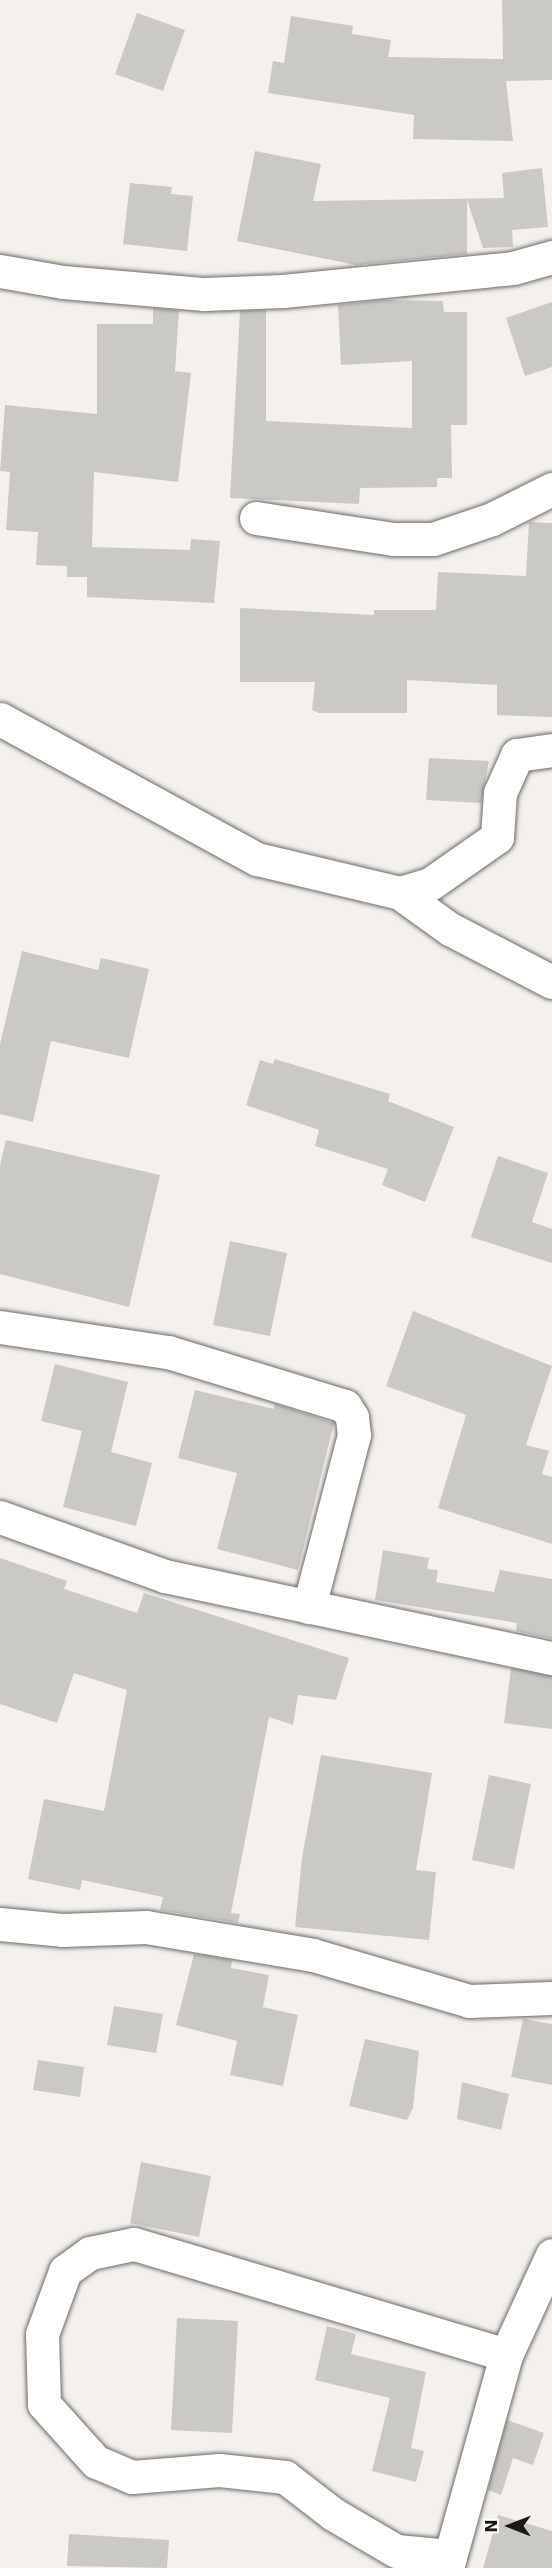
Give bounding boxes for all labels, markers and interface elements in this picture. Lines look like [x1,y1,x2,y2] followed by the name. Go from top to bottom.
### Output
[480,2496,540,2556] north arrow
[482,2519,501,2533] text: N

